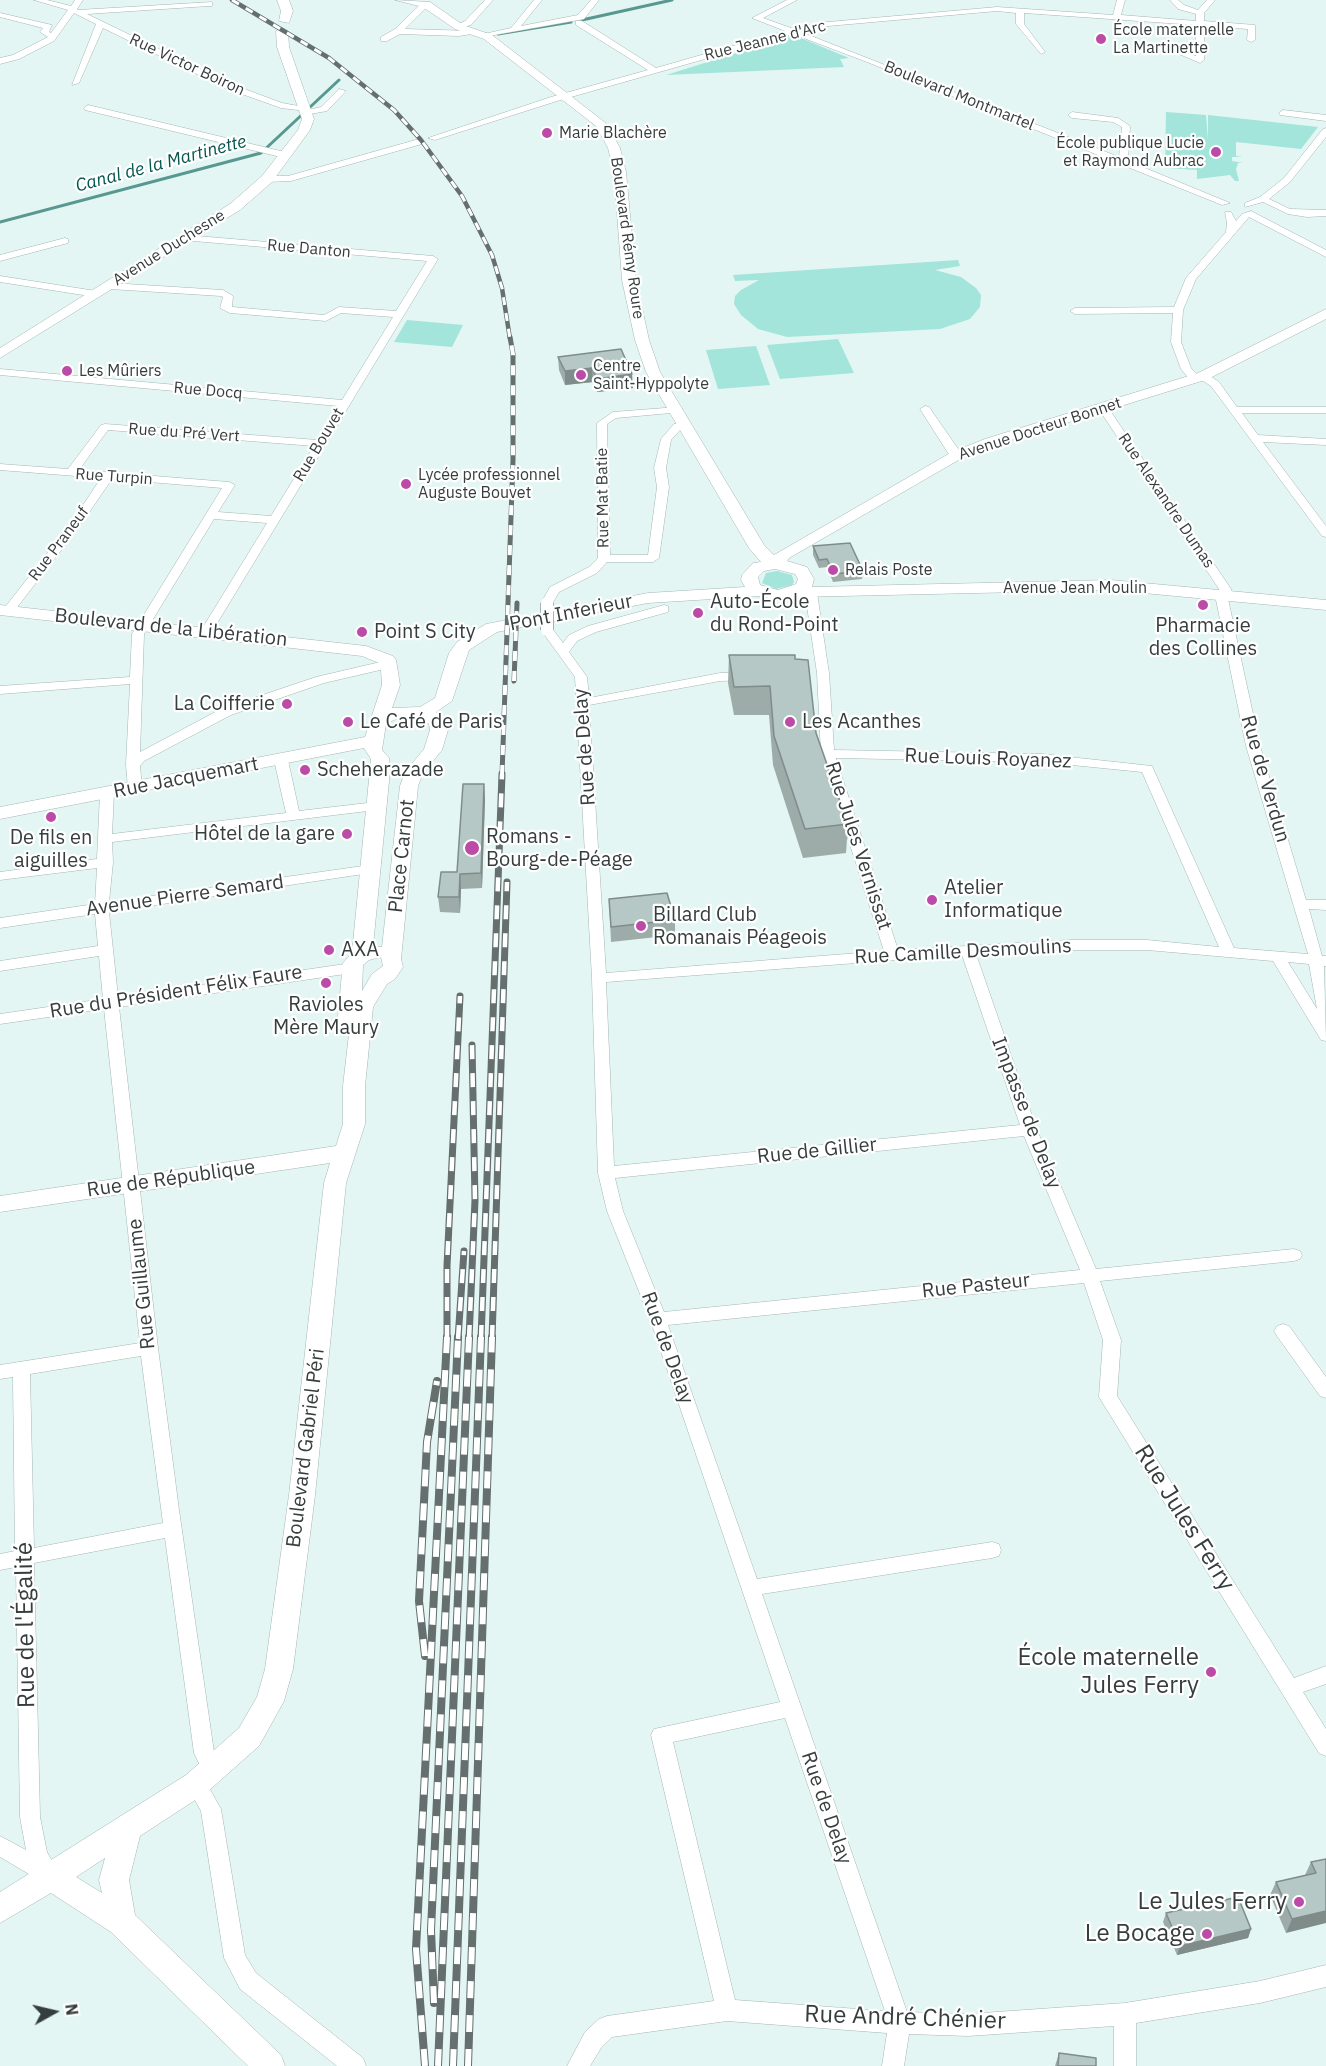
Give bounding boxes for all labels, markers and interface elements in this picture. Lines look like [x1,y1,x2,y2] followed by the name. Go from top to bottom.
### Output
[702,17,828,65] street label: Rue Jeanne d'Arc
[1113,20,1234,58] place label: École maternelle La Martinette
[126,30,248,100] street label: Rue Victor Boiron
[1094,32,1108,46] marker: École maternelle La Martinette
[881,57,1037,135] street label: Boulevard Montmartel
[559,123,667,143] place label: Marie Blachère
[540,126,554,140] marker: Marie Blachère
[73,131,249,197] water label: Canal de la Martinette
[1056,133,1204,171] place label: École publique Lucie et Raymond Aubrac
[1209,145,1223,159] marker: École publique Lucie et Raymond Aubrac
[606,156,648,320] street label: Boulevard Rémy Roure
[109,206,229,290] street label: Avenue Duchesne
[266,236,352,262] street label: Rue Danton
[593,356,709,394] place label: Centre Saint-Hyppolyte
[79,361,162,381] place label: Les Mûriers
[60,364,74,378] marker: Les Mûriers
[574,368,588,382] marker: Centre Saint-Hyppolyte
[173,378,243,404] street label: Rue Docq
[956,394,1124,464] street label: Avenue Docteur Bonnet
[290,405,348,485] street label: Rue Bouvet
[128,420,240,446] street label: Rue du Pré Vert
[1114,430,1218,572] street label: Rue Alexandre Dumas
[593,448,613,548] street label: Rue Mat Batie
[75,465,153,489] street label: Rue Turpin
[418,465,560,503] place label: Lycée professionnel Auguste Bouvet
[399,477,413,491] marker: Lycée professionnel Auguste Bouvet
[25,503,93,585] street label: Rue Praneuf
[845,560,933,580] place label: Relais Poste
[826,563,840,577] marker: Relais Poste
[1003,578,1147,598] street label: Avenue Jean Moulin
[507,589,635,637] street label: Pont Inferieur
[710,590,839,637] place label: Auto-École du Rond-Point
[1196,598,1210,612] marker: Pharmacie des Collines
[53,604,289,652] street label: Boulevard de la Libération
[691,606,705,620] marker: Auto-École du Rond-Point
[1149,614,1257,661] place label: Pharmacie des Collines
[374,620,476,644] place label: Point S City
[355,625,369,639] marker: Point S City
[569,688,601,806] street label: Rue de Delay
[174,692,275,716] place label: La Coifferie
[280,697,294,711] marker: La Coifferie
[360,710,503,734] place label: Le Café de Paris
[802,710,921,734] place label: Les Acanthes
[1235,713,1295,845] street label: Rue de Verdun
[341,715,355,729] marker: Le Café de Paris
[783,715,797,729] marker: Les Acanthes
[904,744,1072,774] street label: Rue Louis Royanez
[111,752,261,804] street label: Rue Jacquemart
[317,758,444,782] place label: Scheherazade
[819,759,897,933] street label: Rue Jules Vernissat
[298,763,312,777] marker: Scheherazade
[384,798,420,914] street label: Place Carnot
[44,810,58,824] marker: De fils en aiguilles
[194,822,335,846] place label: Hôtel de la gare
[486,825,633,872] place label: Romans - Bourg-de-Péage
[10,826,92,873] place label: De fils en aiguilles
[340,827,354,841] marker: Hôtel de la gare
[463,839,481,857] marker: Romans - Bourg-de-Péage
[85,870,285,922] street label: Avenue Pierre Semard
[944,876,1062,923] place label: Atelier Informatique
[925,893,939,907] marker: Atelier Informatique
[653,903,827,950] place label: Billard Club Romanais Péageois
[634,919,648,933] marker: Billard Club Romanais Péageois
[854,934,1072,970] street label: Rue Camille Desmoulins
[341,938,379,962] place label: AXA
[322,943,336,957] marker: AXA
[48,960,304,1024] street label: Rue du Président Félix Faure
[319,976,333,990] marker: Ravioles Mère Maury
[273,993,379,1040] place label: Ravioles Mère Maury
[986,1034,1066,1192] street label: Impasse de Delay
[756,1133,878,1169] street label: Rue de Gillier
[85,1155,257,1203] street label: Rue de République
[123,1217,161,1351] street label: Rue Guillaume
[921,1268,1031,1304] street label: Rue Pasteur
[636,1289,698,1407] street label: Rue de Delay
[282,1347,330,1549] street label: Boulevard Gabriel Péri
[1128,1440,1240,1596] street label: Rue Jules Ferry
[10,1542,42,1708] street label: Rue de l'Égalité
[1018,1644,1199,1700] place label: École maternelle Jules Ferry
[1204,1665,1218,1679] marker: École maternelle Jules Ferry
[796,1749,856,1867] street label: Rue de Delay
[1138,1888,1287,1916] place label: Le Jules Ferry
[1292,1895,1306,1909] marker: Le Jules Ferry
[1085,1920,1195,1948] place label: Le Bocage
[1200,1927,1214,1941] marker: Le Bocage
[24,1982,84,2042] north arrow
[804,2000,1006,2036] street label: Rue André Chénier
[61,2002,83,2017] text: N

